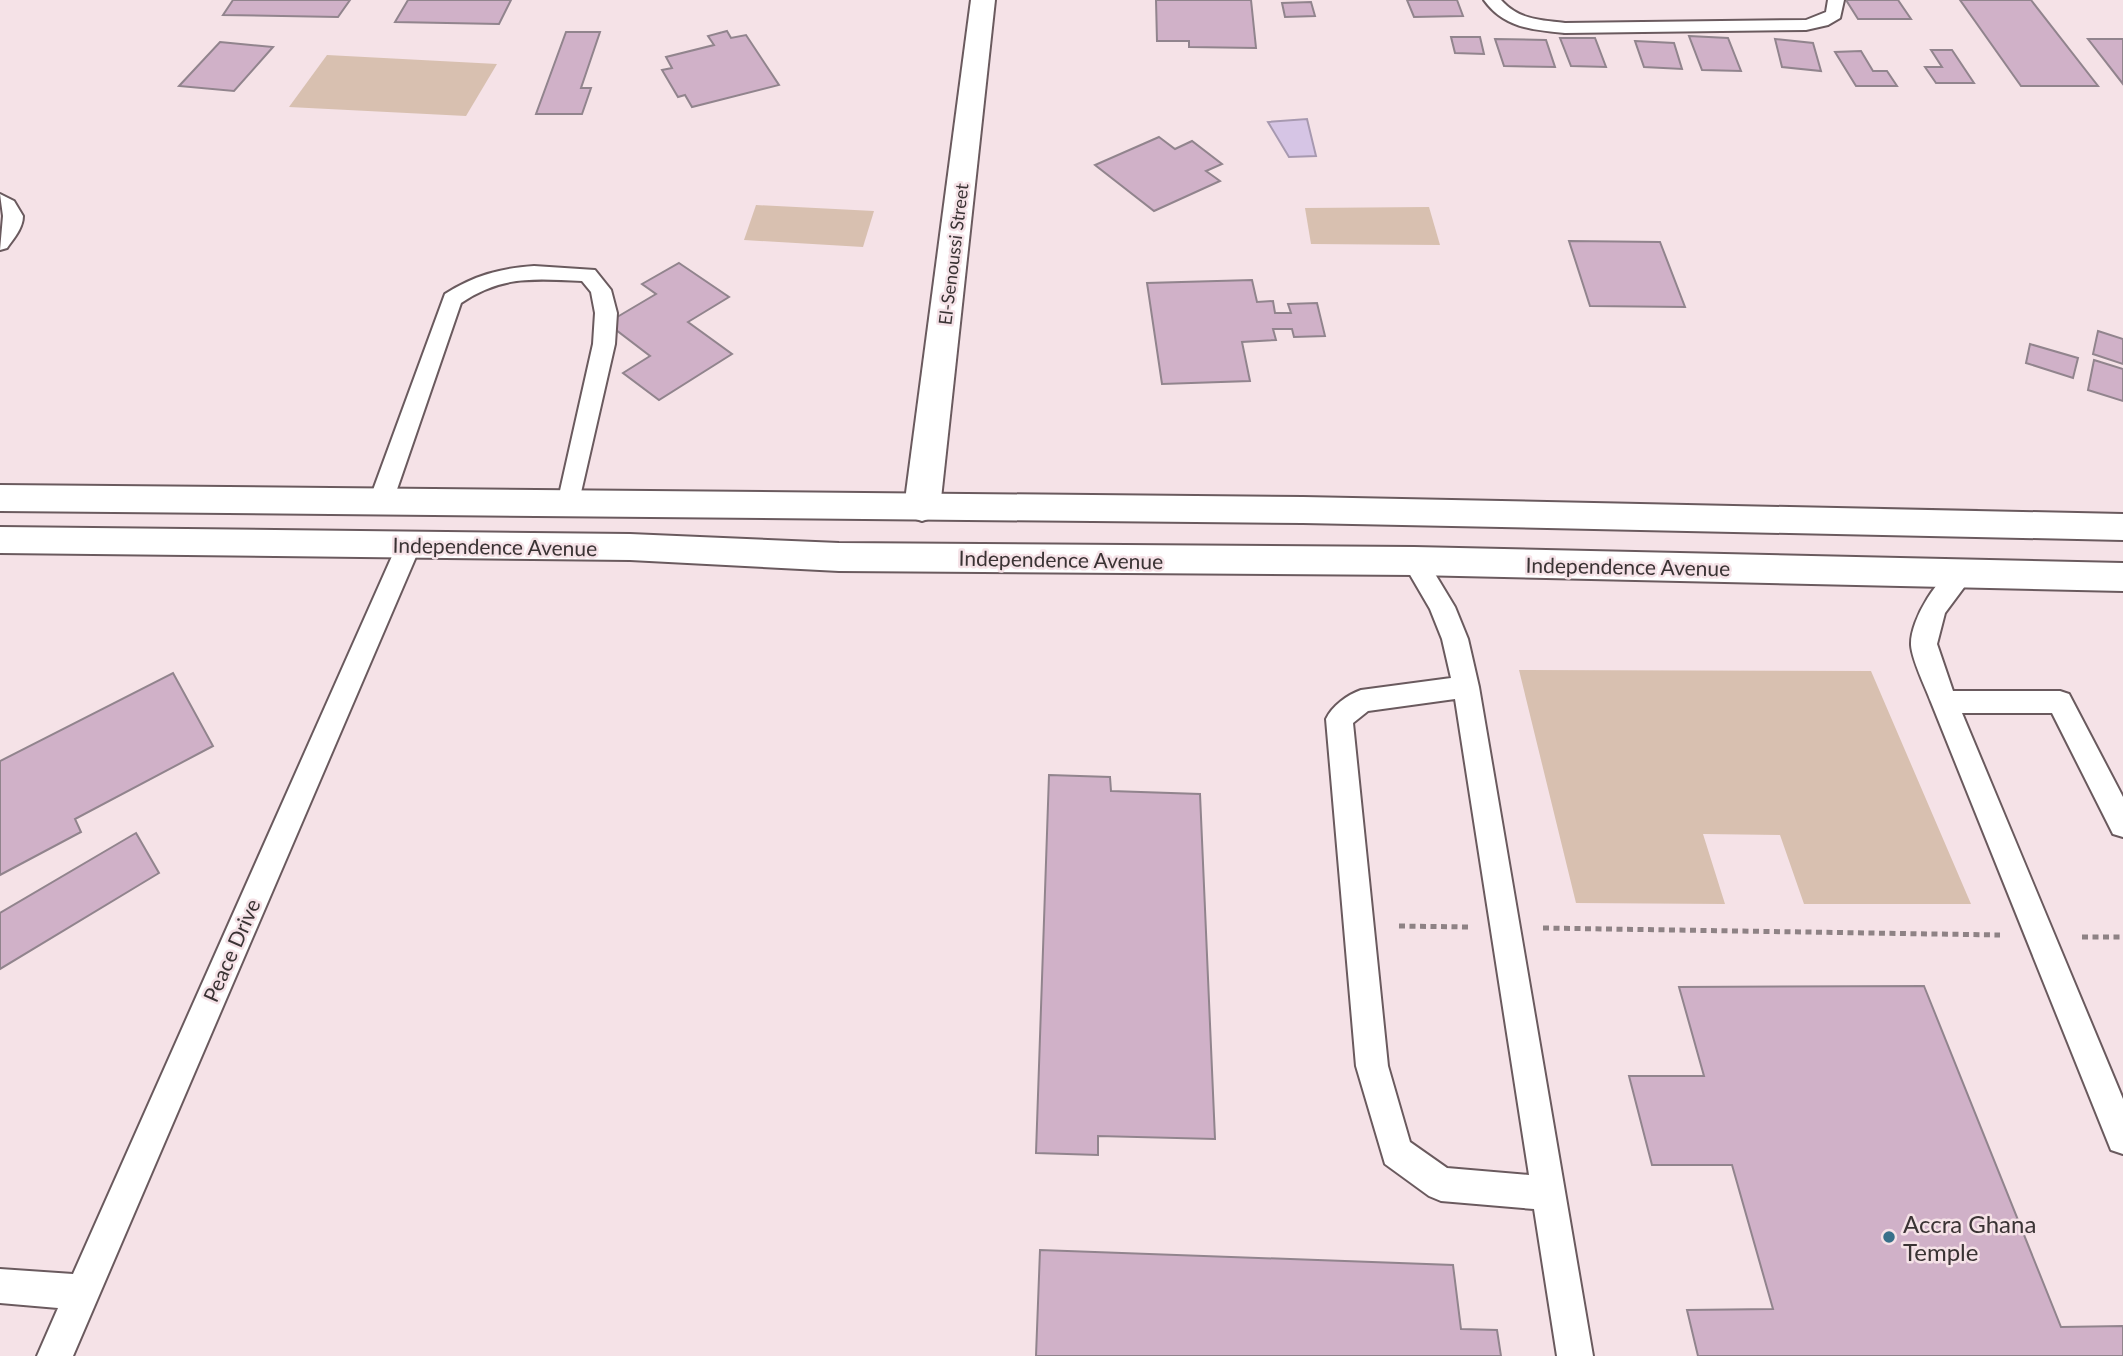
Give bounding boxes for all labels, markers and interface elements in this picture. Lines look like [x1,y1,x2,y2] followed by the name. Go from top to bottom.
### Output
[933,181,973,326] street label: El-Senoussi Street
[393,532,597,560] street label: Independence Avenue
[959,545,1163,573] street label: Independence Avenue
[1526,552,1730,580] street label: Independence Avenue
[197,895,265,1005] street label: Peace Drive
[1903,1209,2036,1266] place label: Accra Ghana Temple
[1881,1229,1897,1245] marker: Accra Ghana Temple

